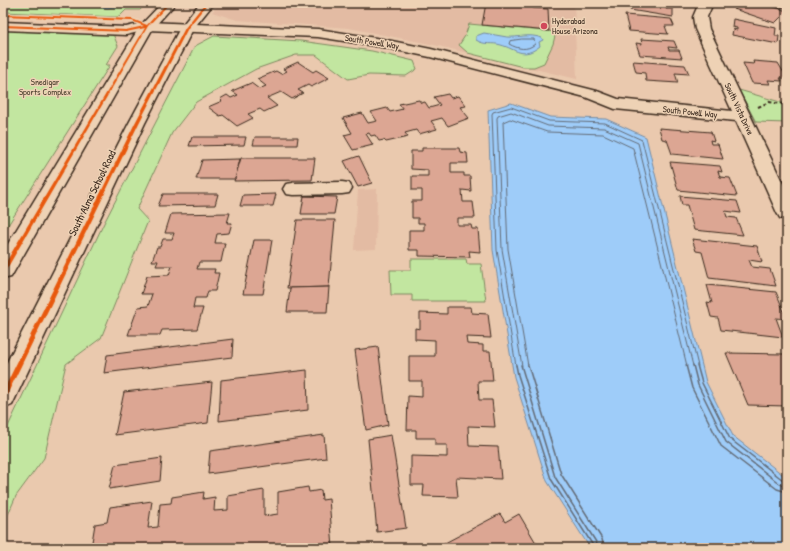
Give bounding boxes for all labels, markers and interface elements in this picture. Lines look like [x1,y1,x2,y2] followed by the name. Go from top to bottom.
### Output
[552,15,598,37] place label: Hyderabad House Arizona
[539,21,549,31] marker: Hyderabad House Arizona
[344,32,400,52] street label: South Powell Way
[19,76,71,98] park label: Snedigar Sports Complex
[722,81,757,138] street label: South Vista Drive
[662,103,718,121] street label: South Powell Way
[65,147,119,238] street label: South Alma School Road

